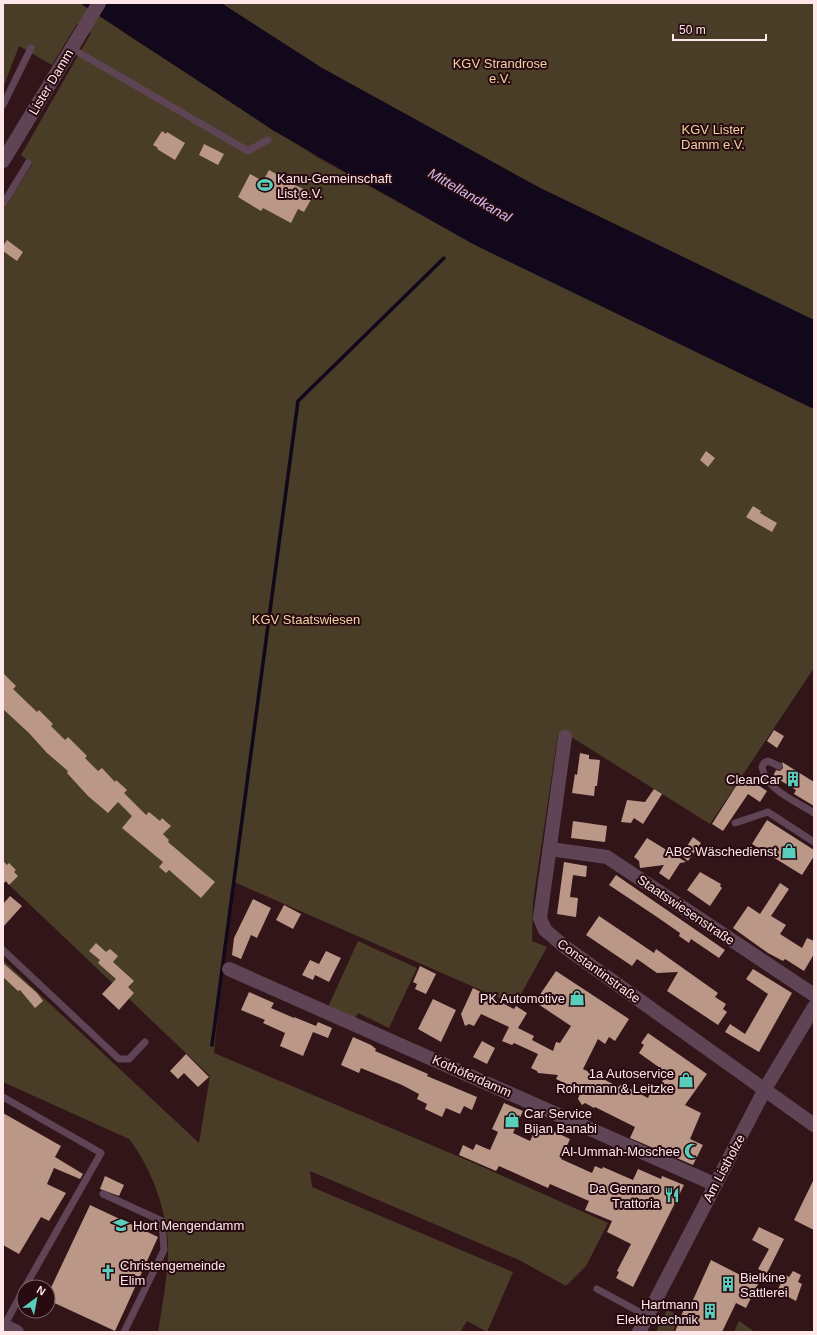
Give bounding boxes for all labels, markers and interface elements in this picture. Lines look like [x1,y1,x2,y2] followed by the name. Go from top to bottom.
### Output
[673,16,766,42] scale bar
[679,23,706,37] text: 50 m
[26,47,76,117] street label: Lister Damm
[453,56,547,86] park label: KGV Strandrose e.V.
[681,122,745,152] park label: KGV Lister Damm e.V.
[426,165,515,226] water label: Mittellandkanal
[277,171,392,201] place label: Kanu-Gemeinschaft List e.V.
[256,176,274,194] sports icon: Kanu-Gemeinschaft List e.V.
[252,612,360,627] park label: KGV Staatswiesen
[784,770,802,788] building icon: CleanCar
[726,772,782,787] place label: CleanCar
[780,842,798,860] shop icon: ABC Wäschedienst
[665,844,777,859] place label: ABC Wäschedienst
[634,872,738,948] street label: Staatswiesenstraße
[555,936,643,1006] street label: Constantinstraße
[568,989,586,1007] shop icon: PK Automotive
[480,991,565,1006] place label: PK Automotive
[430,1052,514,1100] street label: Kothöferdamm
[556,1066,674,1096] place label: 1a Autoservice Rohrmann & Leitzke
[677,1071,695,1089] shop icon: 1a Autoservice Rohrmann & Leitzke
[524,1106,597,1136] place label: Car Service Bijan Banabi
[503,1111,521,1129] shop icon: Car Service Bijan Banabi
[700,1132,748,1204] street label: Am Listholze
[683,1142,701,1160] mosque icon: Al-Ummah-Moschee
[562,1144,680,1159] place label: Al-Ummah-Moschee
[589,1181,661,1211] place label: Da Gennaro Trattoria
[663,1186,681,1204] restaurant icon: Da Gennaro Trattoria
[112,1216,130,1234] school or university icon: Hort Mengendamm
[133,1218,244,1233] place label: Hort Mengendamm
[120,1258,226,1288] place label: Christengemeinde Elim
[99,1263,117,1281] church icon: Christengemeinde Elim
[740,1270,788,1300] place label: Bielkine Sattlerei
[719,1275,737,1293] building icon: Bielkine Sattlerei
[16,1279,56,1319] north arrow
[35,1283,48,1298] text: N
[616,1297,698,1327] place label: Hartmann Elektrotechnik
[701,1302,719,1320] building icon: Hartmann Elektrotechnik

